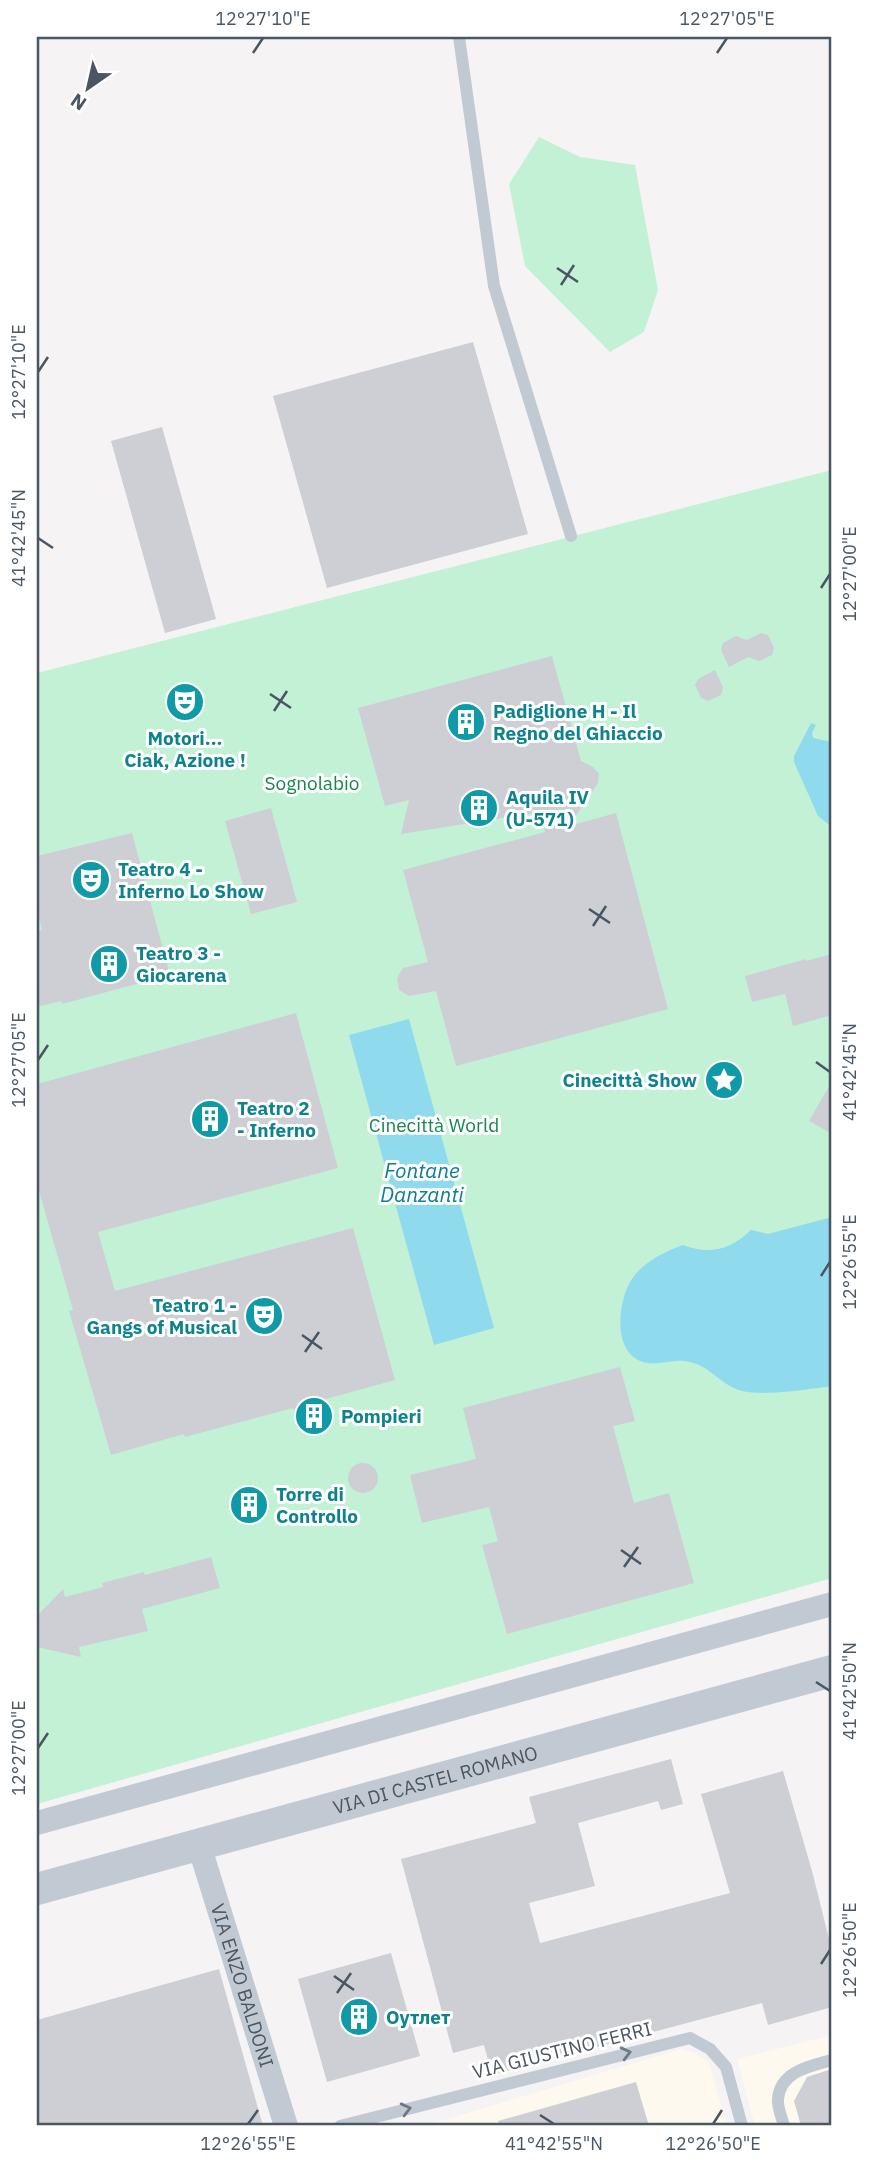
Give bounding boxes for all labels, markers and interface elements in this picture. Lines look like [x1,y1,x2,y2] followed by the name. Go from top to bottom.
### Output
[215,7,311,30] text: 12°27'10"E
[679,7,775,30] text: 12°27'05"E
[52,52,122,122] north arrow
[66,88,91,116] text: N
[7,324,30,420] text: 12°27'10"E
[7,489,30,587] text: 41°42'45"N
[838,526,861,622] text: 12°27'00"E
[164,681,206,723] theatre icon: Motori... Ciak, Azione !
[493,699,663,745] place label: Padiglione H - Il Regno del Ghiaccio
[445,701,487,743] building icon: Padiglione H - Il Regno del Ghiaccio
[124,726,246,772] place label: Motori... Ciak, Azione !
[265,771,359,795] park label: Sognolabio
[506,785,590,831] place label: Aquila IV (U-571)
[458,787,500,829] building icon: Aquila IV (U-571)
[118,857,264,903] place label: Teatro 4 - Inferno Lo Show
[70,859,112,901] theatre icon: Teatro 4 - Inferno Lo Show
[136,941,227,987] place label: Teatro 3 - Giocarena
[88,943,130,985] building icon: Teatro 3 - Giocarena
[7,1012,30,1108] text: 12°27'05"E
[838,1023,861,1121] text: 41°42'45"N
[703,1059,745,1101] place icon: Cinecittà Show
[562,1068,697,1092] place label: Cinecittà Show
[237,1096,316,1142] place label: Teatro 2 - Inferno
[189,1098,231,1140] building icon: Teatro 2 - Inferno
[369,1113,499,1137] park label: Cinecittà World
[380,1156,464,1208] water label: Fontane Danzanti
[838,1214,861,1310] text: 12°26'55"E
[86,1293,237,1339] place label: Teatro 1 - Gangs of Musical
[243,1295,285,1337] theatre icon: Teatro 1 - Gangs of Musical
[293,1395,335,1437] building icon: Pompieri
[341,1404,422,1428] place label: Pompieri
[276,1482,358,1528] place label: Torre di Controllo
[228,1484,270,1526] building icon: Torre di Controllo
[838,1642,861,1740] text: 41°42'50"N
[7,1700,30,1796] text: 12°27'00"E
[330,1740,540,1819] street label: VIA DI CASTEL ROMANO
[206,1901,279,2070] street label: VIA ENZO BALDONI
[838,1902,861,1998] text: 12°26'50"E
[338,1996,380,2038] building icon: Оутлет
[386,2005,450,2029] place label: Оутлет
[470,2016,654,2084] street label: VIA GIUSTINO FERRI
[620,2047,632,2061] one-way arrow
[400,2103,412,2117] one-way arrow
[200,2132,296,2155] text: 12°26'55"E
[505,2132,603,2155] text: 41°42'55"N
[665,2132,761,2155] text: 12°26'50"E

